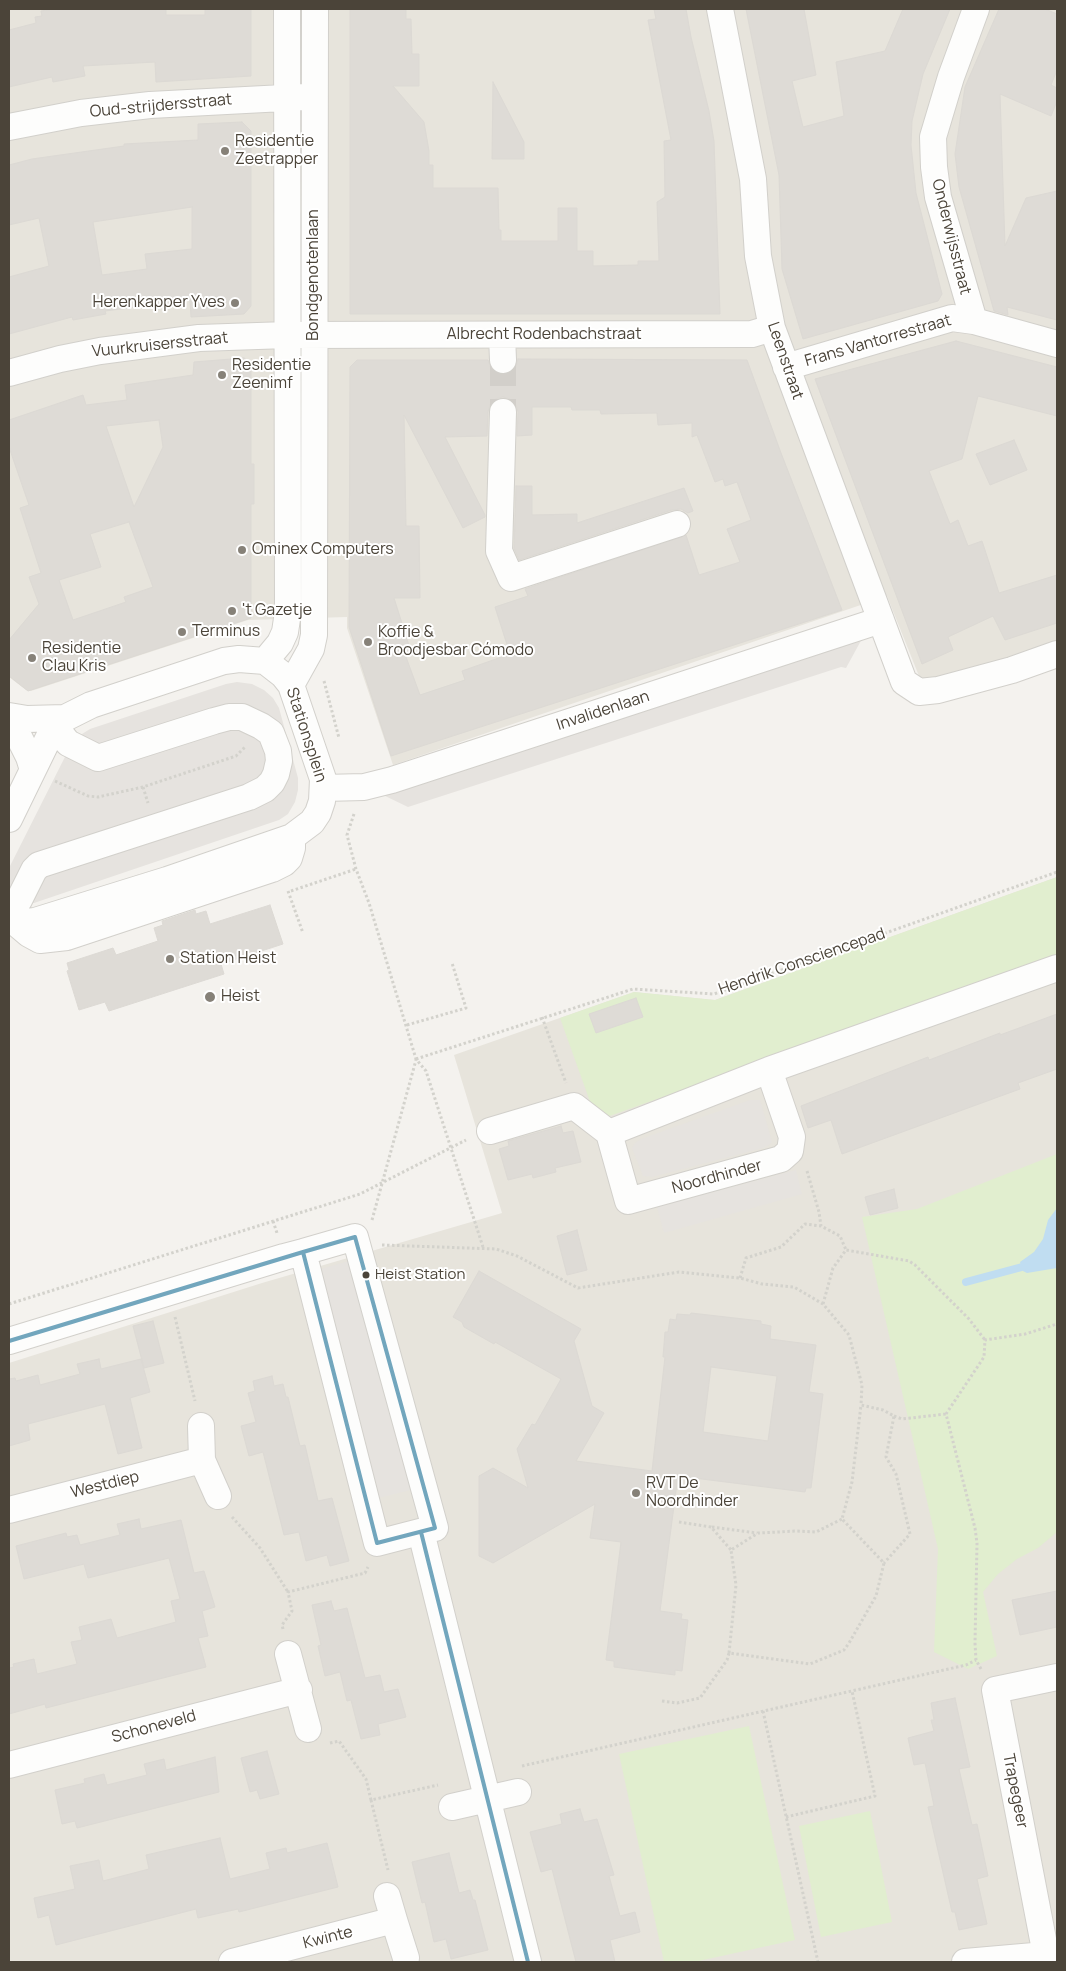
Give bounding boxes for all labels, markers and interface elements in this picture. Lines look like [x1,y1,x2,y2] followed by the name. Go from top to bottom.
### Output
[89,90,233,122] street label: Oud-strijdersstraat
[235,132,318,170] place label: Residentie Zeetrapper
[219,145,231,157] marker: Residentie Zeetrapper
[927,177,975,297] street label: Onderwijsstraat
[304,209,324,341] street label: Bondgenotenlaan
[92,293,225,313] place label: Herenkapper Yves
[229,297,241,309] marker: Herenkapper Yves
[803,311,953,371] street label: Frans Vantorrestraat
[763,320,807,402] street label: Leenstraat
[446,325,642,345] street label: Albrecht Rodenbachstraat
[91,328,229,362] street label: Vuurkruisersstraat
[232,356,311,394] place label: Residentie Zeenimf
[216,369,228,381] marker: Residentie Zeenimf
[252,540,394,560] place label: Ominex Computers
[236,544,248,556] marker: Ominex Computers
[242,601,312,621] place label: 't Gazetje
[226,605,238,617] marker: 't Gazetje
[192,622,260,642] place label: Terminus
[378,623,534,661] place label: Koffie & Broodjesbar Cómodo
[176,626,188,638] marker: Terminus
[362,636,374,648] marker: Koffie & Broodjesbar Cómodo
[42,639,121,677] place label: Residentie Clau Kris
[26,652,38,664] marker: Residentie Clau Kris
[282,685,330,785] street label: Stationsplein
[554,687,652,735] street label: Invalidenlaan
[716,924,888,1000] street label: Hendrik Consciencepad
[180,949,276,969] place label: Station Heist
[164,953,176,965] marker: Station Heist
[221,987,260,1007] place label: Heist
[203,990,217,1004] marker: Heist
[670,1156,764,1198] street label: Noordhinder
[375,1266,465,1284] place label: Heist Station
[361,1270,371,1280] marker: Heist Station
[69,1467,141,1503] street label: Westdiep
[646,1474,738,1512] place label: RVT De Noordhinder
[630,1487,642,1499] marker: RVT De Noordhinder
[110,1707,198,1747] street label: Schoneveld
[998,1752,1032,1830] street label: Trapegeer
[301,1923,355,1953] street label: Kwinte

